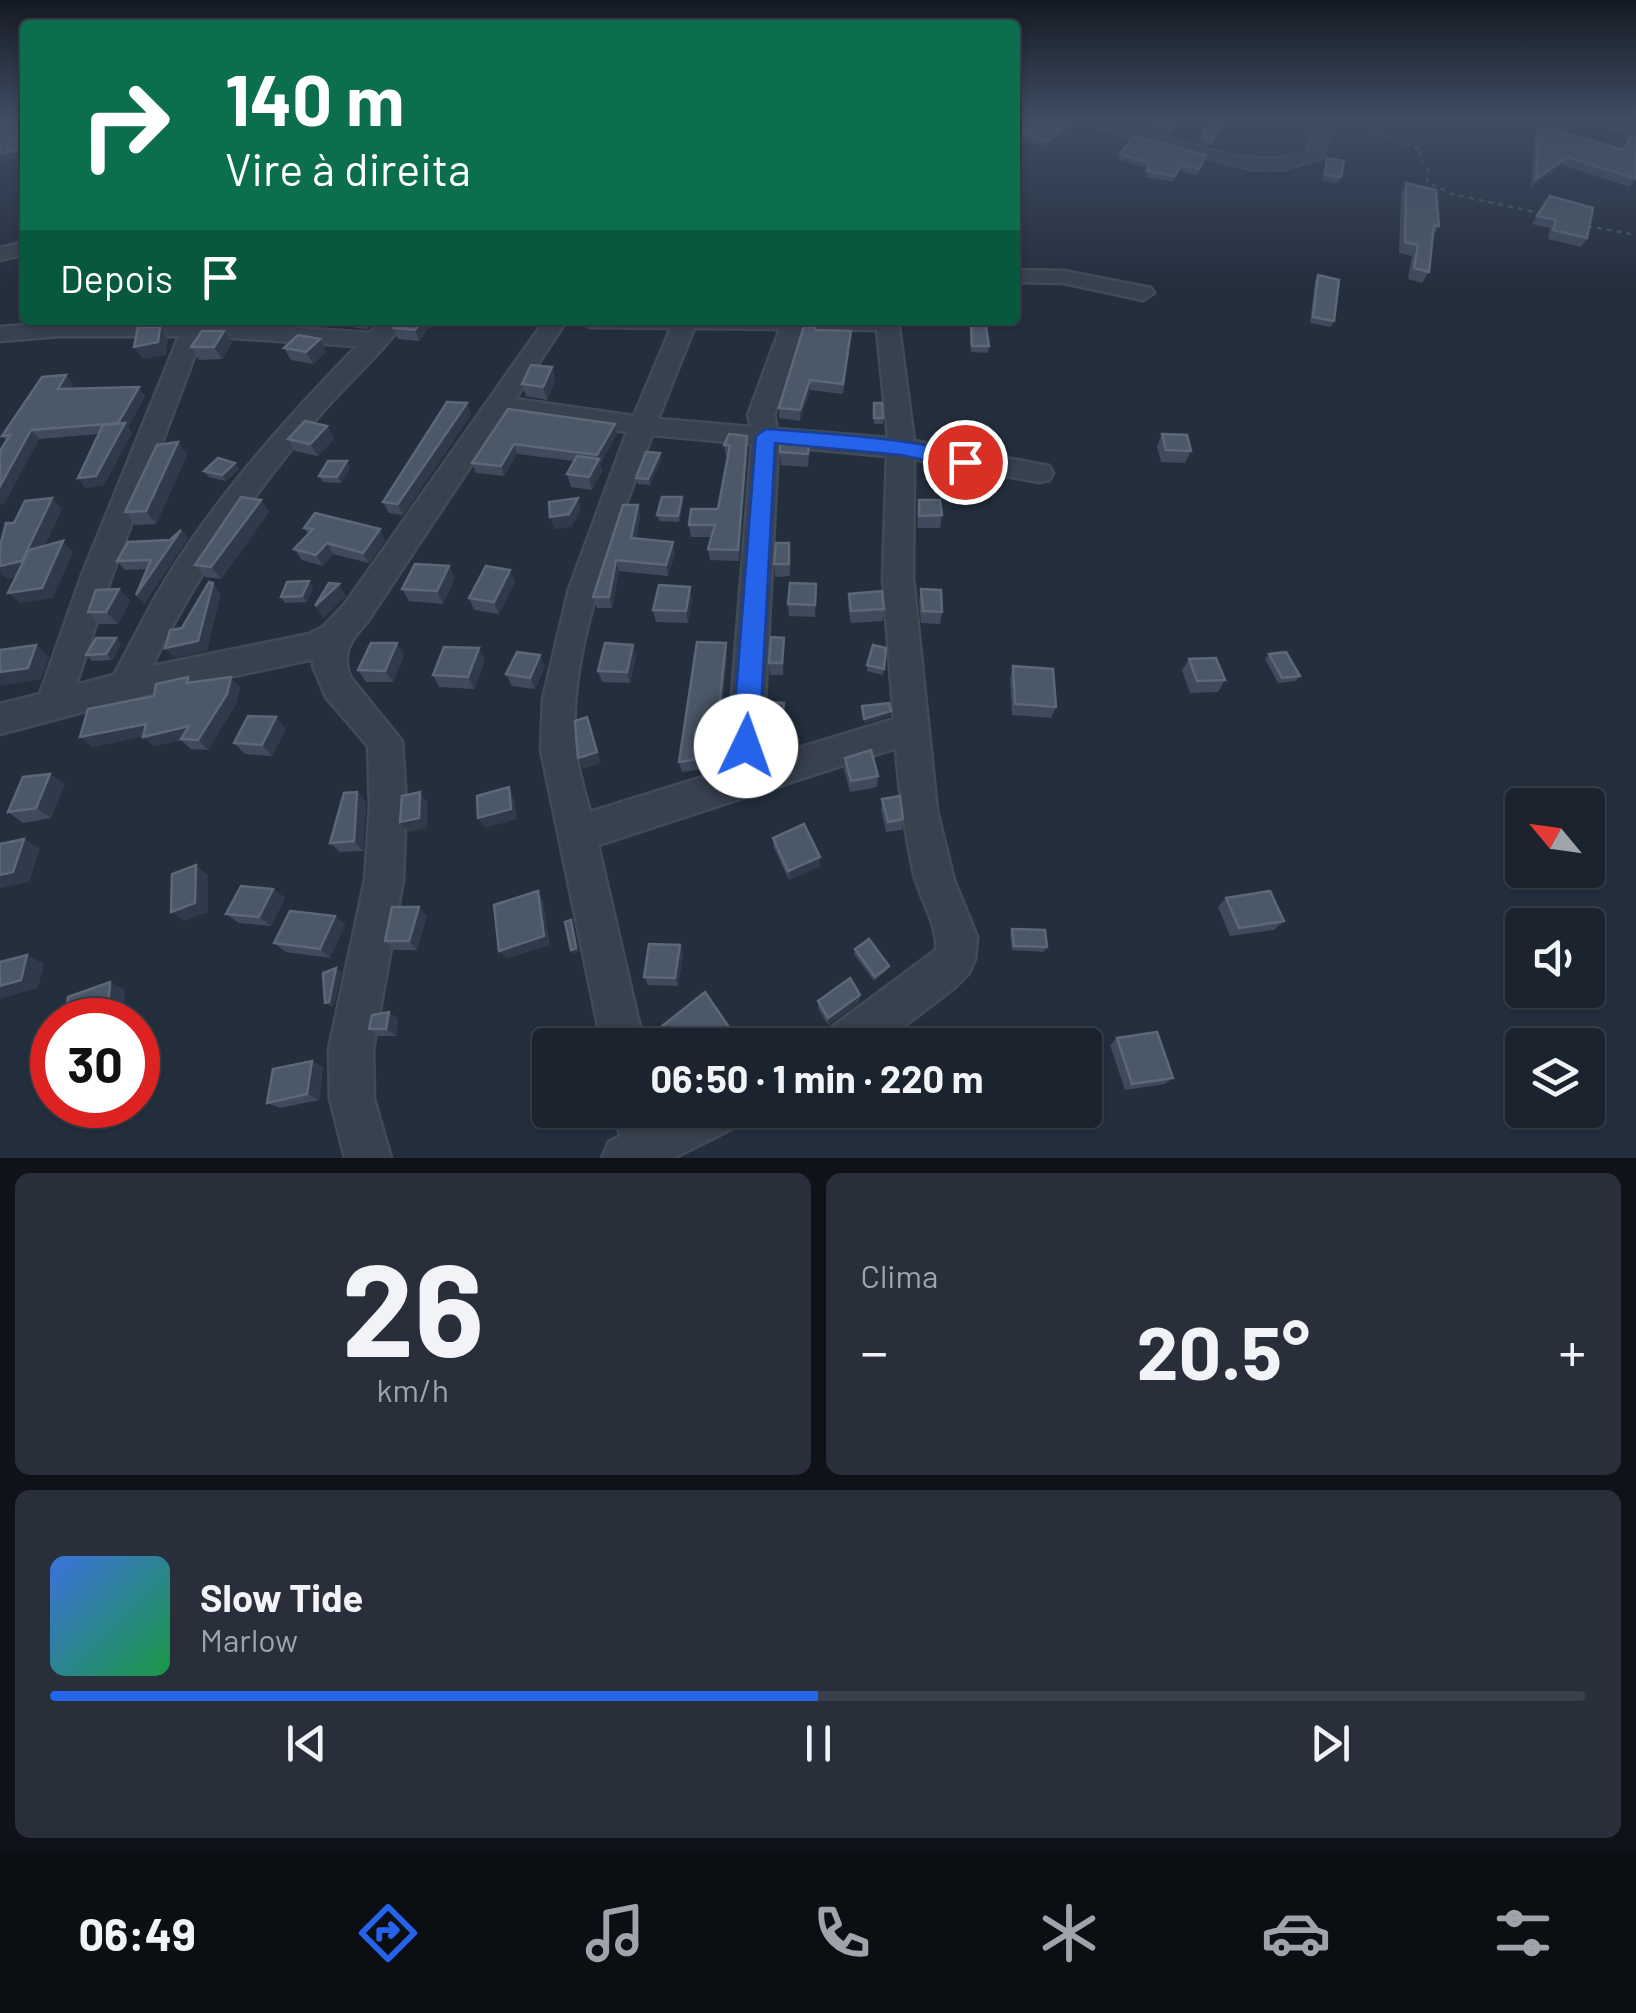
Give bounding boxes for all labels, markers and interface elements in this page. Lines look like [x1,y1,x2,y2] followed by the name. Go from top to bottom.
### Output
[225,56,404,140] text: 140 m
[60,60,190,190] icon: right
[225,141,471,195] text: Vire à direita
[193,250,248,305] icon: arrive
[60,255,173,301] text: Depois
[923,420,1008,505] pin
[938,435,993,490] icon: arrive
[694,694,798,798] position arrow
[1505,788,1605,888] north arrow
[1505,788,1605,1128] map controls
[1505,908,1605,1008] button: sound
[30,998,160,1128] speed limit sign: 30
[1505,1028,1605,1128] button: layers
[650,1055,984,1101] text: 06:50 · 1 min · 220 m
[341,1227,484,1383] text: 26
[861,1256,938,1294] text: Clima
[1136,1305,1310,1395] text: 20.5°
[861,1317,888,1383] text: −
[1558,1317,1586,1383] text: +
[377,1370,449,1408] text: km/h
[200,1574,363,1620] text: Slow Tide
[200,1620,298,1658] text: Marlow
[279,1716,334,1771] icon: previous
[791,1716,846,1771] icon: pause
[1303,1716,1358,1771] icon: next
[353,1898,423,1968] icon: directions
[580,1898,650,1968] icon: music
[807,1898,877,1968] icon: phone
[1034,1898,1104,1968] icon: climate
[1261,1898,1331,1968] icon: car
[1488,1898,1558,1968] icon: filters
[78,1906,196,1960] text: 06:49

